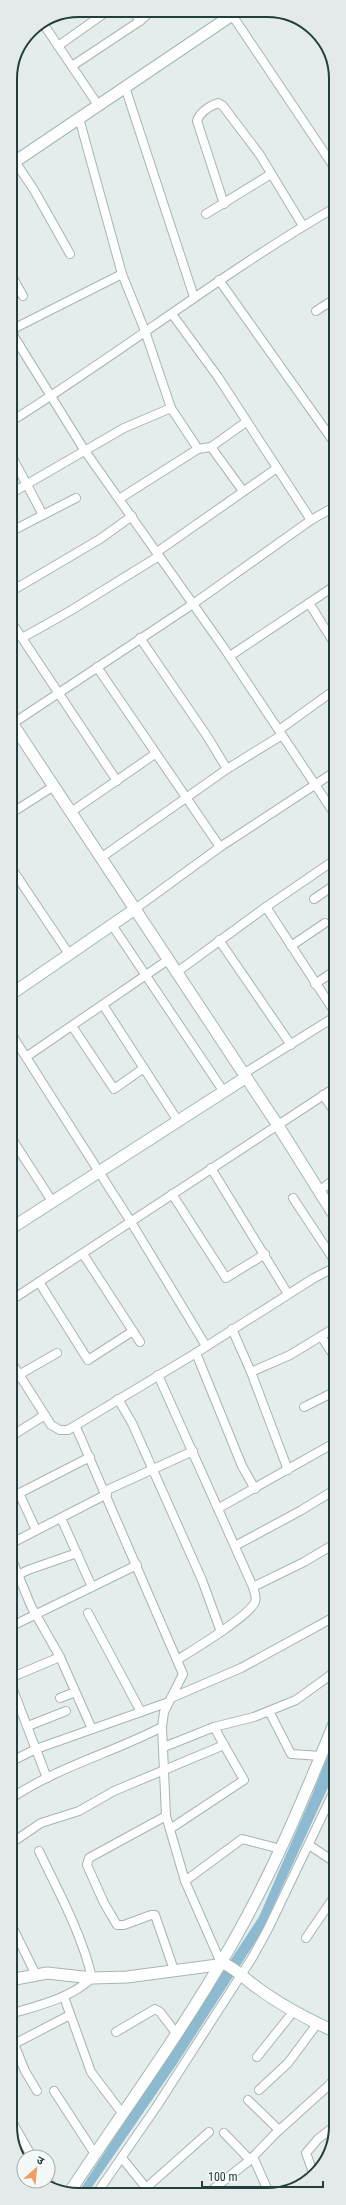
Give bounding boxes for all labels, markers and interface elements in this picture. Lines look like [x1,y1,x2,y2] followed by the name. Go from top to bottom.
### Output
[16,2149,56,2189] north arrow
[34,2153,47,2168] text: उ
[202,2163,323,2189] scale bar
[208,2170,238,2184] text: 100 m

